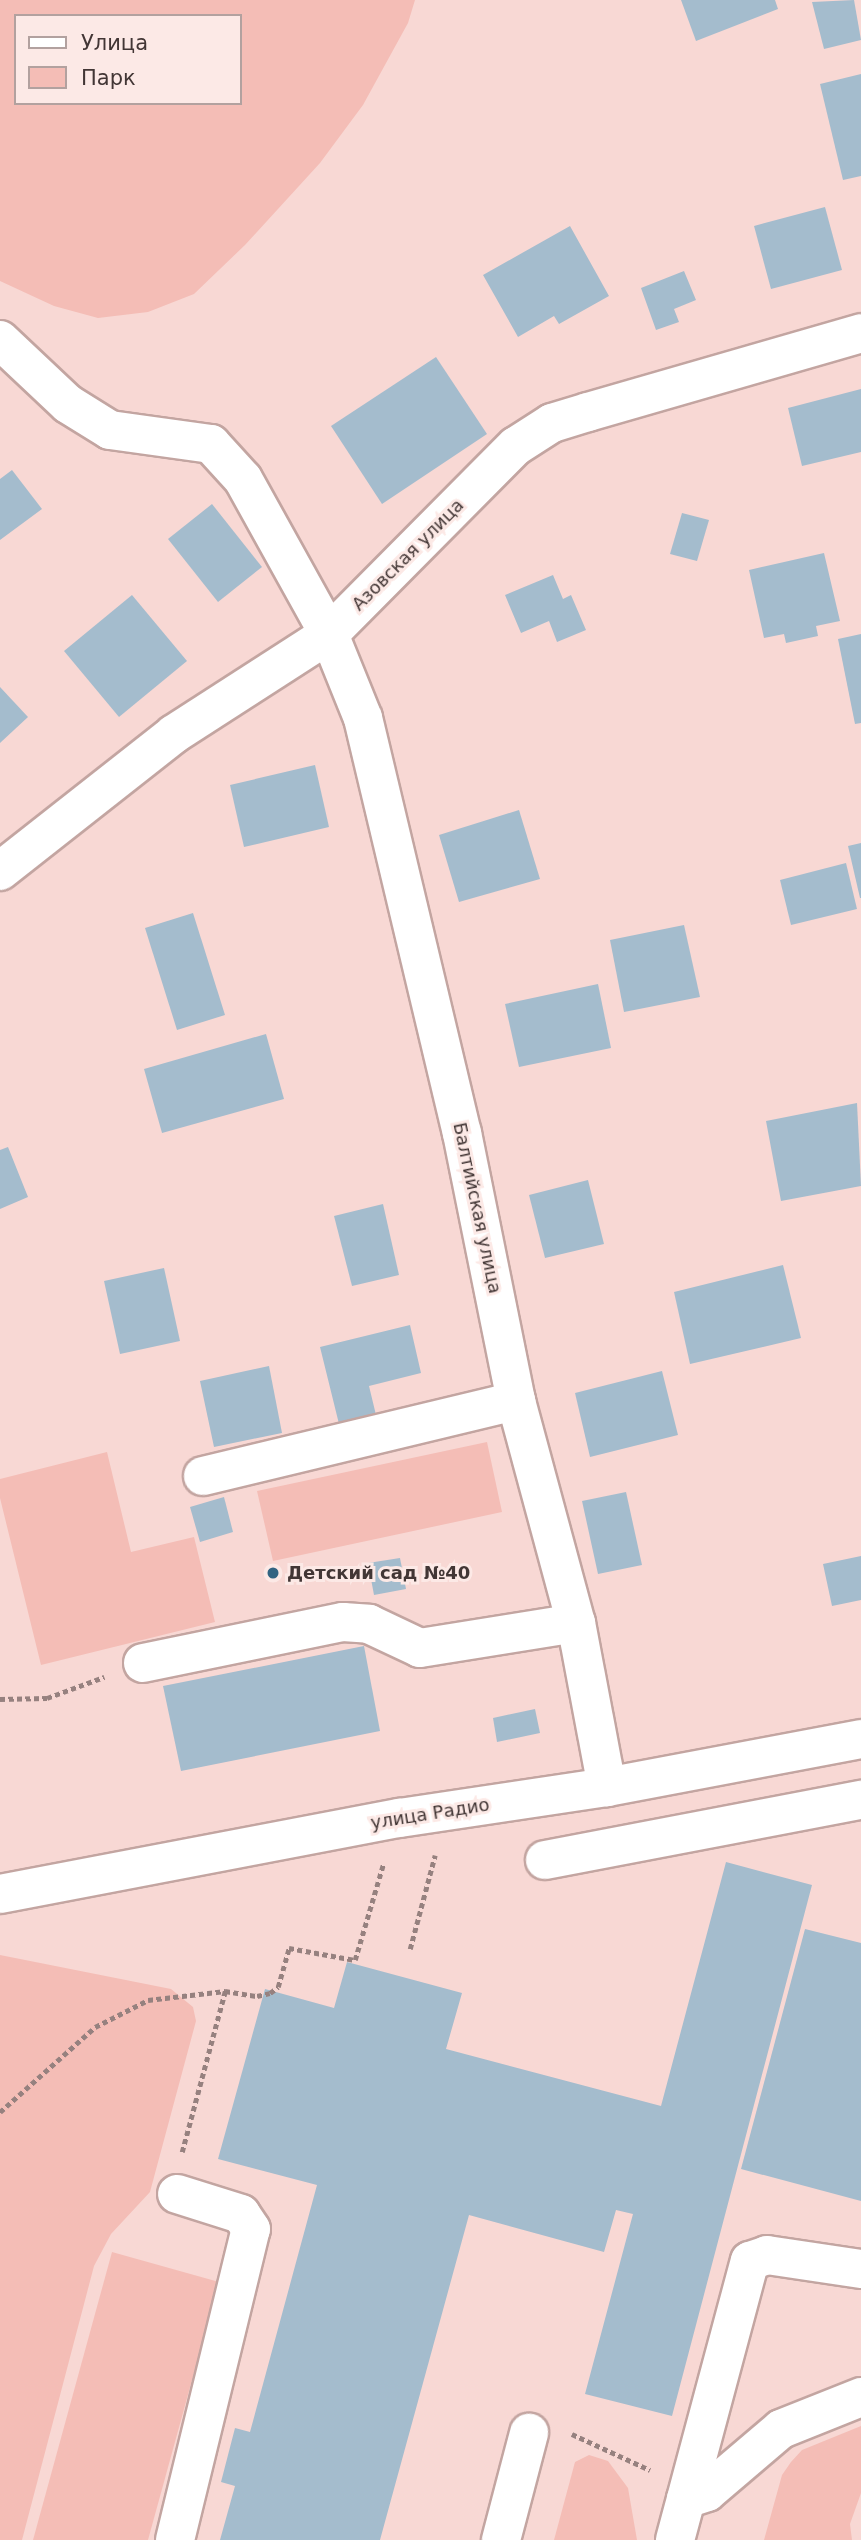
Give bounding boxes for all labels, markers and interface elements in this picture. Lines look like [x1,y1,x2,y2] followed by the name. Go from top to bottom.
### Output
[14,14,242,105] legend
[81,31,148,55] text: Улица
[81,66,136,90] text: Парк
[348,495,468,615] street label: Азовская улица
[448,1121,506,1295] street label: Балтийская улица
[287,1562,470,1584] place label: Детский сад №40
[265,1565,281,1581] marker: Детский сад №40
[369,1794,491,1834] street label: улица Радио

